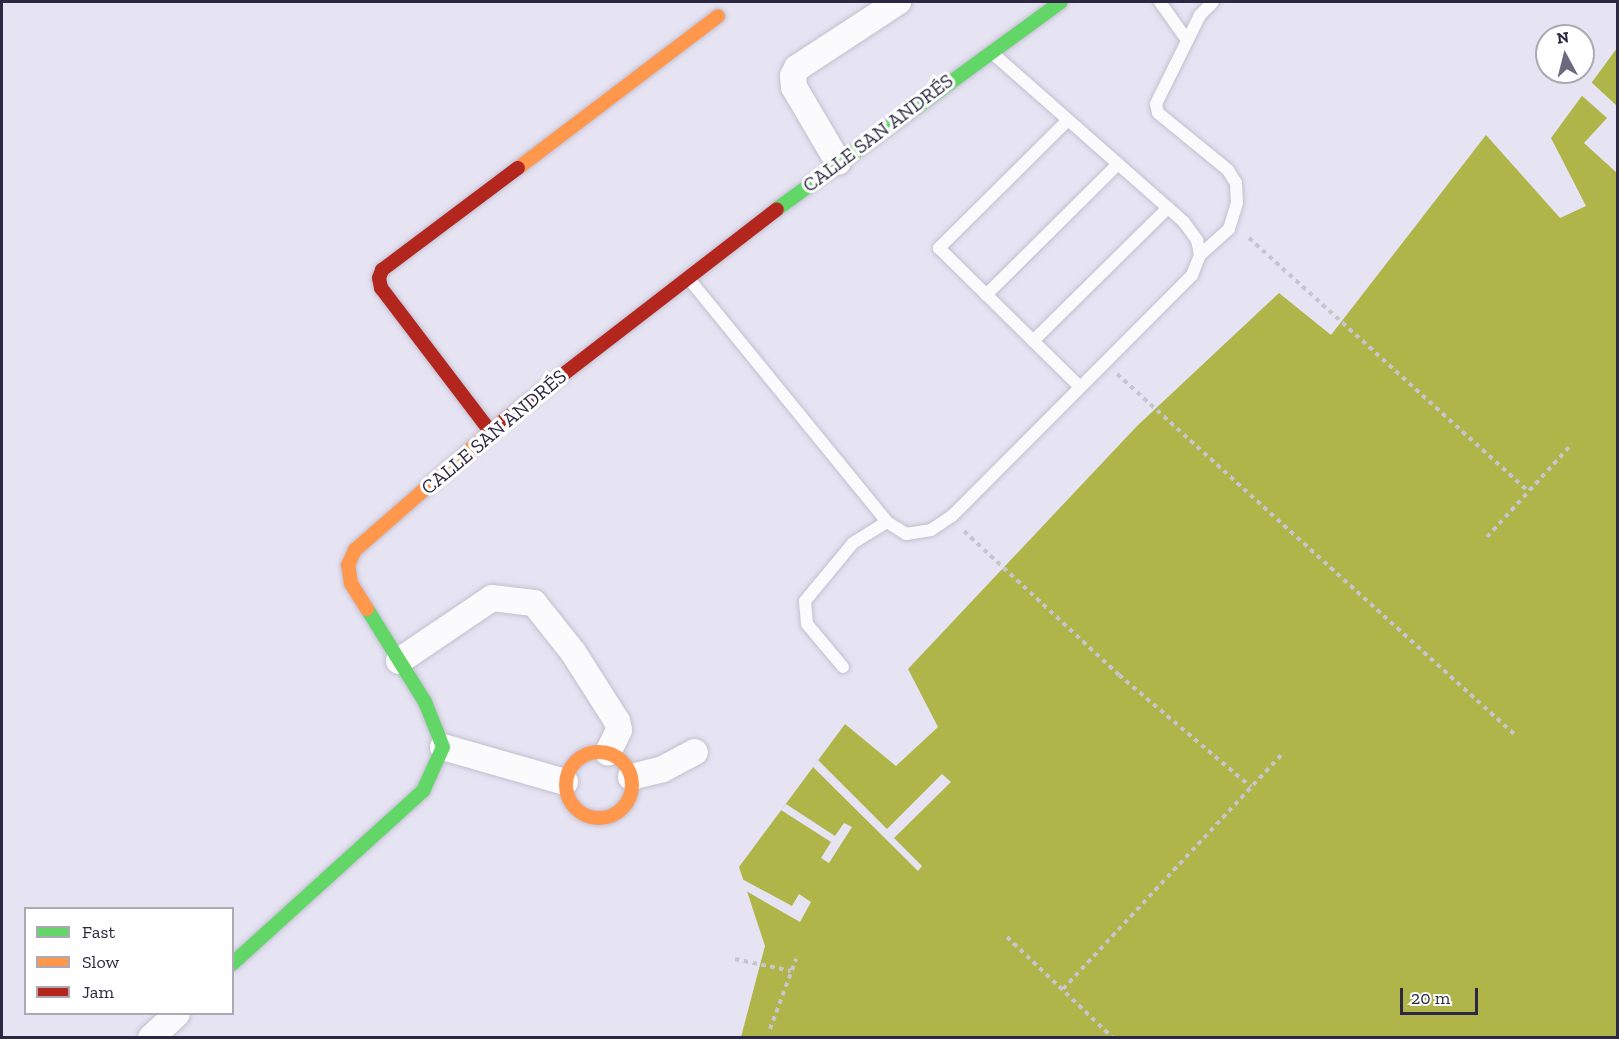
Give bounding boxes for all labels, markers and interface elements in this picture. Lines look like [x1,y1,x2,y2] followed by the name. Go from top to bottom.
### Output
[1535,24,1595,84] north arrow
[1556,27,1570,48] text: N
[798,68,958,198] street label: CALLE SAN ANDRÉS
[416,364,572,500] street label: CALLE SAN ANDRÉS
[24,907,234,1015] legend
[82,921,115,943] text: Fast
[82,951,119,973] text: Slow
[1403,976,1481,1014] scale bar
[82,981,114,1003] text: Jam
[1411,987,1450,1009] text: 20 m

